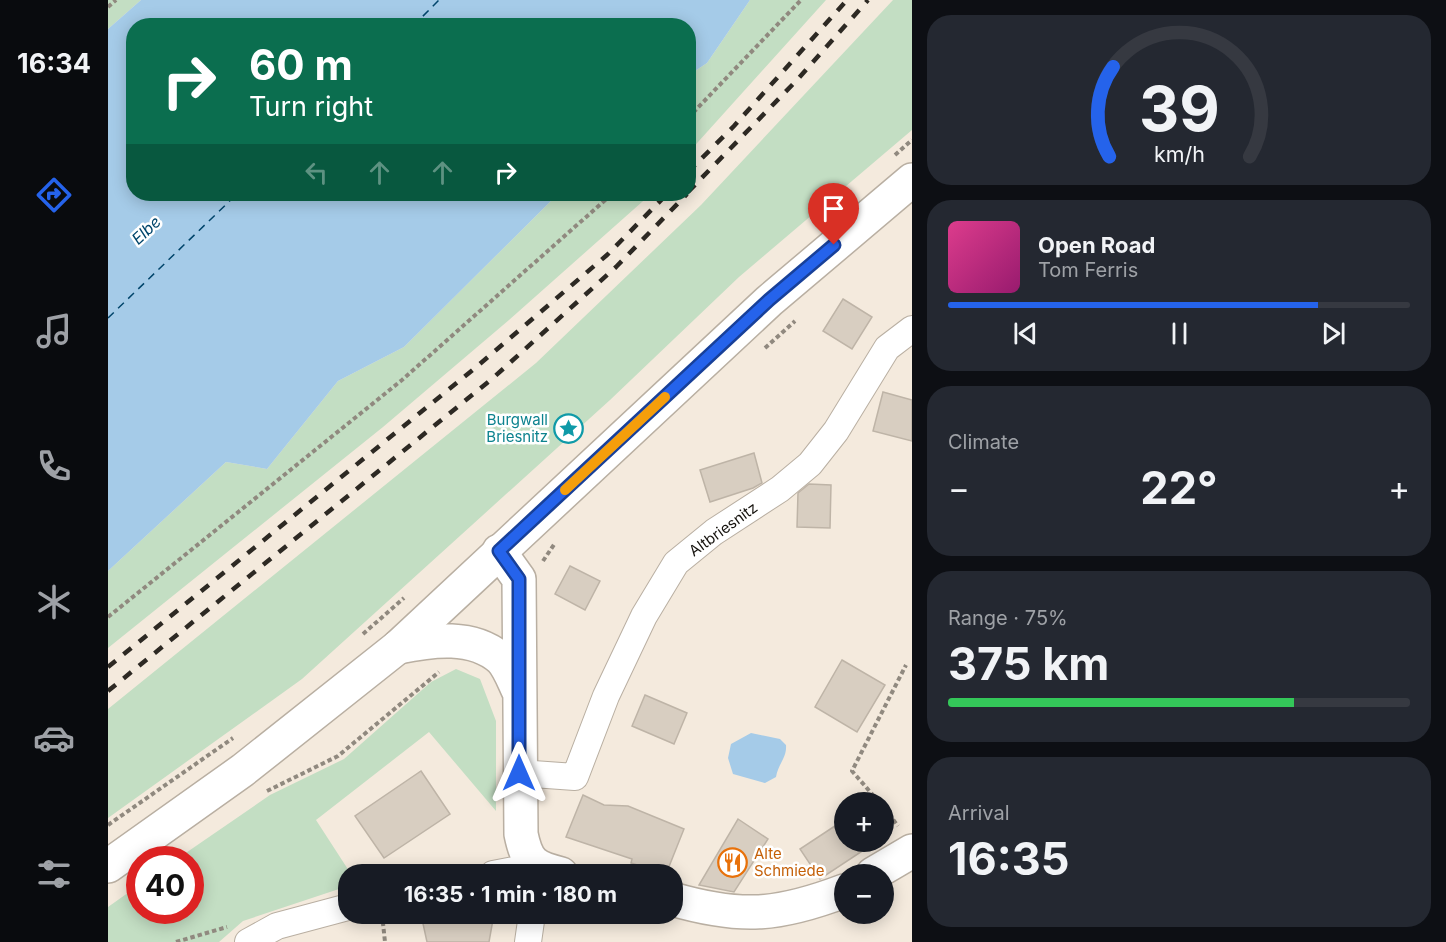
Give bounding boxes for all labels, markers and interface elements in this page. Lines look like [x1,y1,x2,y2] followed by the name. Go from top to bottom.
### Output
[249,39,353,90] text: 60 m
[150,42,228,120] icon: right
[17,47,91,80] text: 16:34
[1139,71,1219,146] text: 39
[249,90,373,123] text: Turn right
[1154,142,1204,168] text: km/h
[300,156,333,189] icon: left
[363,156,396,189] icon: ahead
[426,156,459,189] icon: ahead
[489,156,522,189] icon: right
[33,174,75,216] icon: directions
[808,183,859,245] pin
[817,192,850,225] icon: arrive
[127,212,165,248] water label: Elbe
[1038,232,1155,258] text: Open Road
[1038,258,1138,282] text: Tom Ferris
[33,310,75,352] icon: music
[1009,317,1042,350] icon: previous
[1163,317,1196,350] icon: pause
[1317,317,1350,350] icon: next
[486,410,548,446] place label: Burgwall Briesnitz
[553,412,585,444] place icon: Burgwall Briesnitz
[948,430,1019,454] text: Climate
[33,445,75,487] icon: phone
[1140,460,1218,515] text: 22°
[948,468,970,508] text: −
[1388,468,1410,508] text: +
[685,498,761,560] street label: Altbriesnitz
[33,581,75,623] icon: climate
[948,606,1068,630] text: Range · 75%
[948,636,1109,691] text: 375 km
[33,717,75,759] icon: car
[487,741,551,805] position arrow
[834,792,894,924] map controls
[834,792,894,852] button: +
[948,801,1010,825] text: Arrival
[948,831,1069,886] text: 16:35
[754,844,825,880] place label: Alte Schmiede
[126,846,204,924] speed limit sign: 40
[717,846,749,878] restaurant icon: Alte Schmiede
[33,853,75,895] icon: filters
[834,864,894,924] button: −
[404,881,617,907] text: 16:35 · 1 min · 180 m

